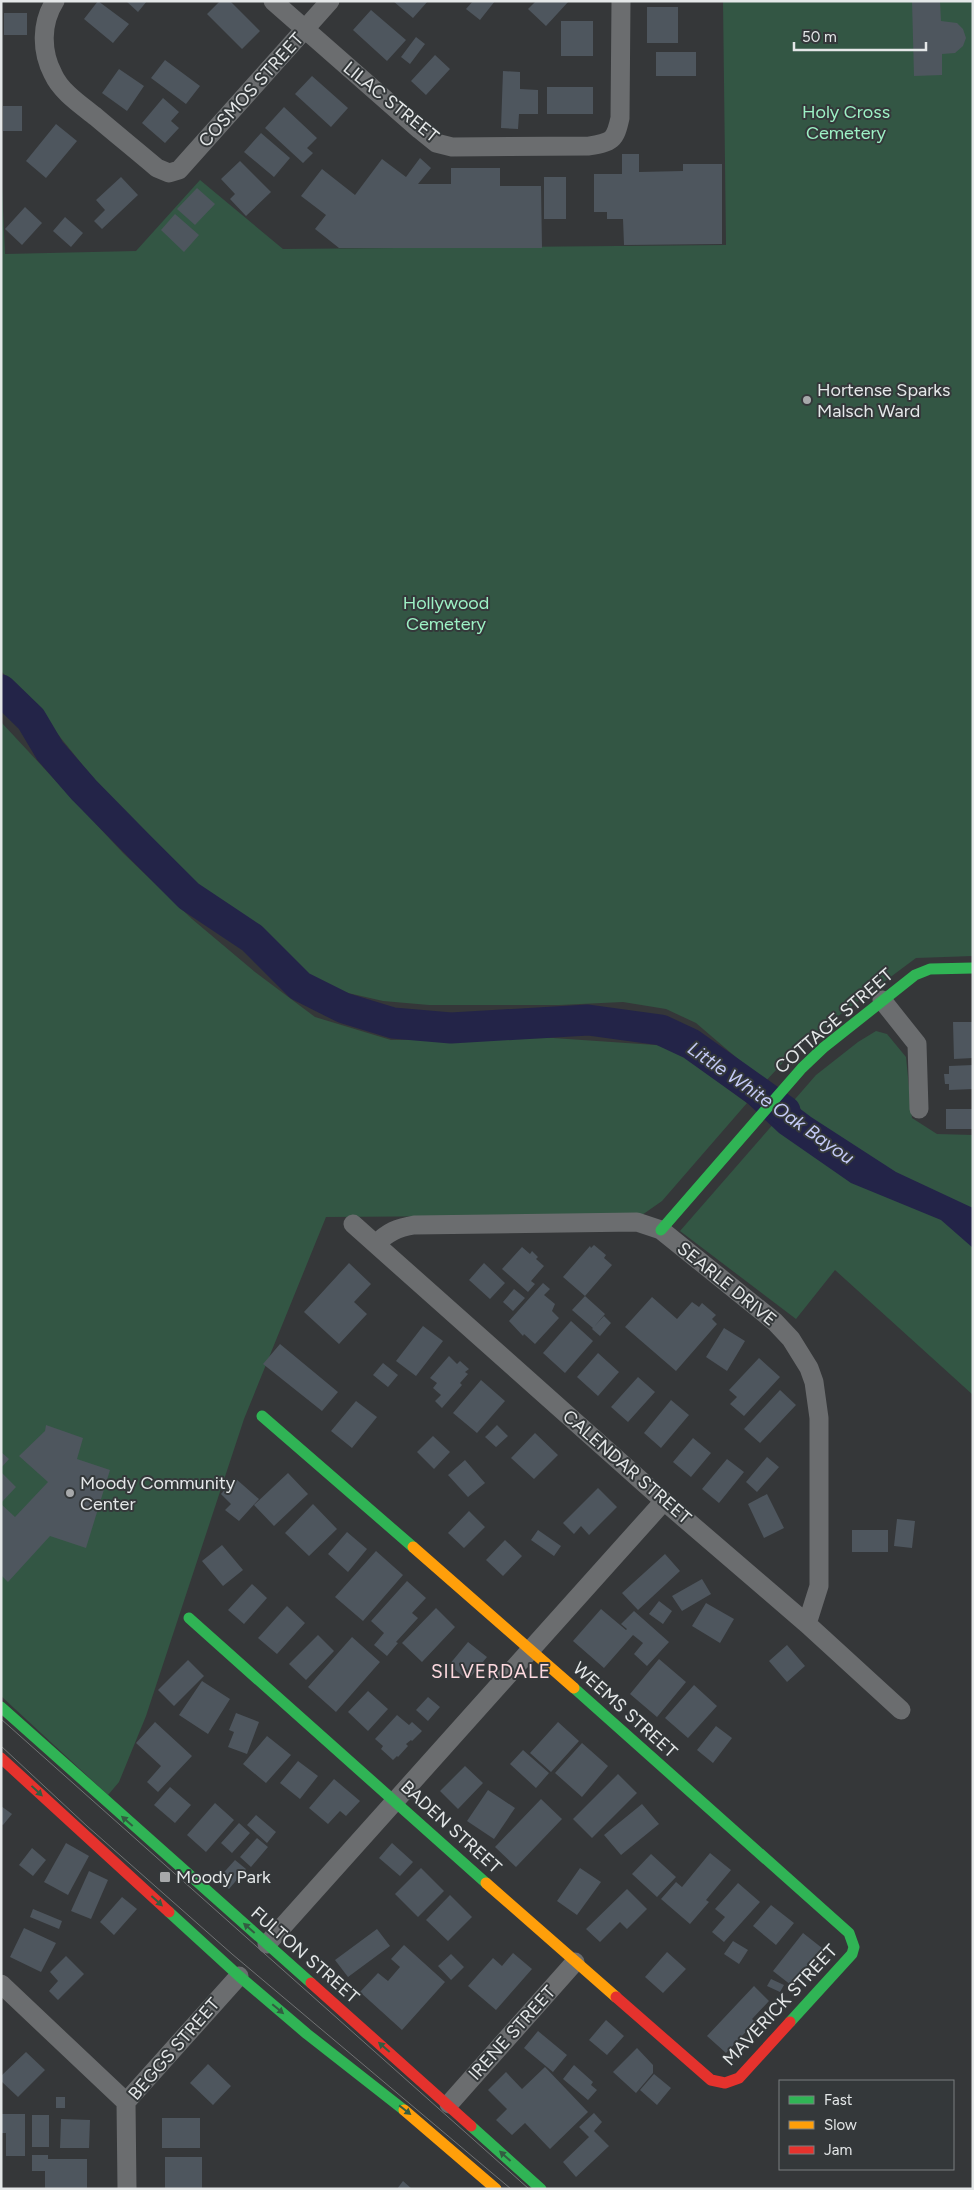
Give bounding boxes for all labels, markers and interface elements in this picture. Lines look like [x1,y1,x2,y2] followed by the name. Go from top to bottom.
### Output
[794,20,926,52] scale bar
[194,28,308,152] street label: COSMOS STREET
[802,28,837,46] text: 50 m
[339,57,443,147] street label: LILAC STREET
[802,101,890,144] park label: Holy Cross Cemetery
[817,379,950,422] place label: Hortense Sparks Malsch Ward
[801,394,813,406] marker: Hortense Sparks Malsch Ward
[403,592,489,635] park label: Hollywood Cemetery
[770,964,898,1078] street label: COTTAGE STREET
[683,1037,859,1169] water label: Little White Oak Bayou
[673,1237,781,1331] street label: SEARLE DRIVE
[558,1405,696,1529] street label: CALENDAR STREET
[80,1472,236,1515] place label: Moody Community Center
[64,1487,76,1499] marker: Moody Community Center
[568,1657,682,1763] street label: WEEMS STREET
[431,1660,551,1683] district label: SILVERDALE
[396,1776,506,1878] street label: BADEN STREET
[31,1785,43,1797] one-way arrow
[122,1815,134,1827] one-way arrow
[176,1866,271,1888] place label: Moody Park
[158,1870,172,1884] marker: Moody Park
[150,1895,162,1907] one-way arrow
[246,1902,364,2008] street label: FULTON STREET
[243,1923,256,1934] one-way arrow
[718,1940,842,2070] street label: MAVERICK STREET
[464,1981,560,2085] street label: IRENE STREET
[124,1993,224,2105] street label: BEGGS STREET
[271,2004,284,2015] one-way arrow
[378,2042,391,2053] one-way arrow
[779,2080,954,2170] legend
[824,2091,853,2109] text: Fast
[398,2105,411,2116] one-way arrow
[824,2116,857,2134] text: Slow
[824,2141,852,2159] text: Jam
[500,2150,512,2162] one-way arrow

